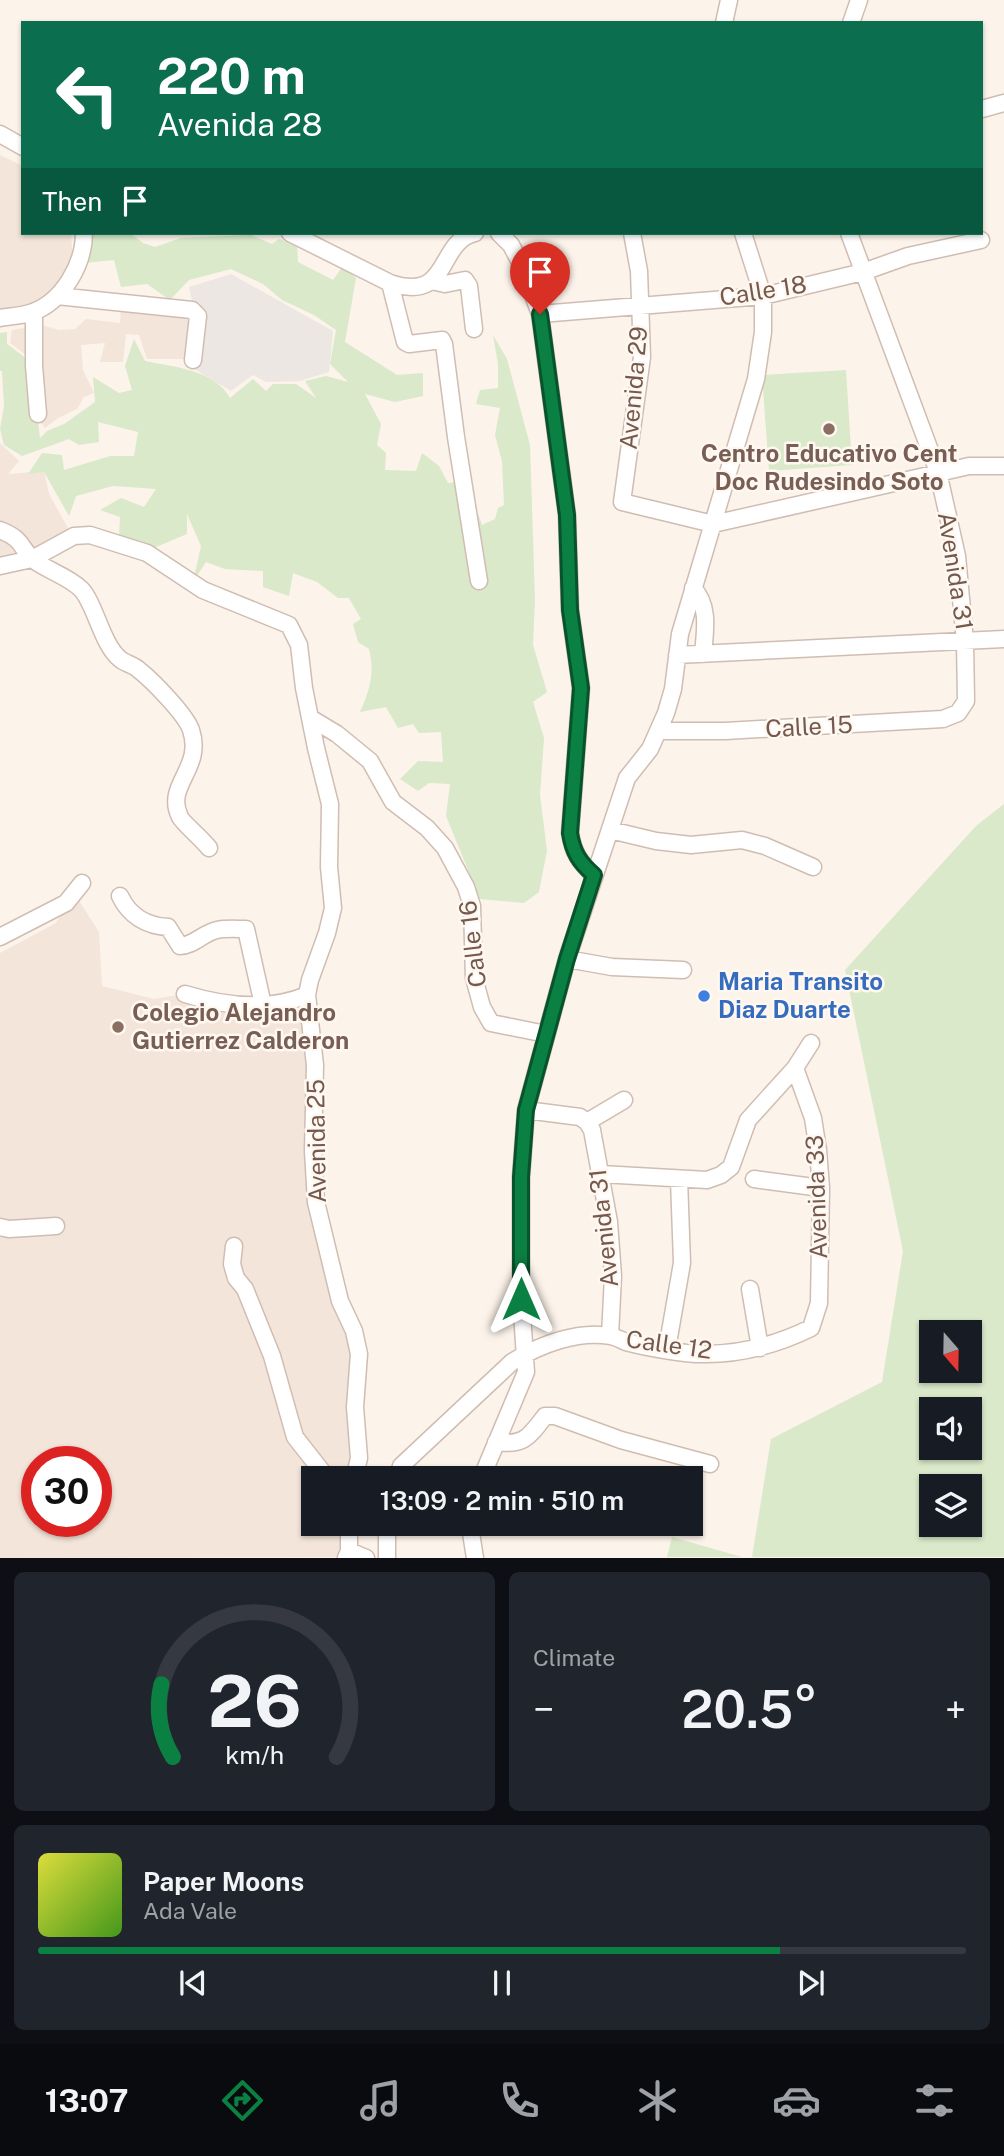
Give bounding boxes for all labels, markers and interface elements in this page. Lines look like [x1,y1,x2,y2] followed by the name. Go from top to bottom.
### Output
[157,47,306,105] text: 220 m
[42,49,133,140] icon: left
[157,106,322,143] text: Avenida 28
[116,182,154,220] icon: arrive
[42,186,102,217] text: Then
[510,242,570,314] pin
[521,253,559,291] icon: arrive
[717,269,808,311] street label: Calle 18
[614,325,652,451] street label: Avenida 29
[821,421,837,437] marker: Centro Educativo Cent Doc Rudesindo Soto
[701,439,957,495] place label: Centro Educativo Cent Doc Rudesindo Soto
[933,510,979,632] street label: Avenida 31
[764,710,853,742] street label: Calle 15
[453,899,491,989] street label: Calle 16
[718,967,883,1023] place label: Maria Transito Diaz Duarte
[696,988,712,1004] marker: Maria Transito Diaz Duarte
[132,998,349,1054] place label: Colegio Alejandro Gutierrez Calderon
[110,1019,126,1035] marker: Colegio Alejandro Gutierrez Calderon
[301,1079,331,1203] street label: Avenida 25
[800,1134,832,1260] street label: Avenida 33
[583,1167,623,1289] street label: Avenida 31
[484,1262,558,1336] position arrow
[919,1320,982,1382] north arrow
[919,1320,982,1537] map controls
[624,1324,714,1364] street label: Calle 12
[919,1397,982,1460] button: sound
[21,1446,112,1537] speed limit sign: 30
[919,1474,982,1537] button: layers
[380,1485,624,1516] text: 13:09 · 2 min · 510 m
[533,1644,615,1671] text: Climate
[207,1659,302,1744] text: 26
[681,1679,818,1740] text: 20.5°
[533,1687,554,1732] text: −
[945,1687,966,1732] text: +
[225,1740,284,1770] text: km/h
[143,1866,304,1897] text: Paper Moons
[143,1897,237,1924] text: Ada Vale
[174,1964,212,2002] icon: previous
[483,1964,521,2002] icon: pause
[792,1964,830,2002] icon: next
[218,2076,267,2125] icon: directions
[356,2076,405,2125] icon: music
[495,2076,544,2125] icon: phone
[633,2076,682,2125] icon: climate
[772,2076,821,2125] icon: car
[910,2076,959,2125] icon: filters
[45,2082,128,2119] text: 13:07

